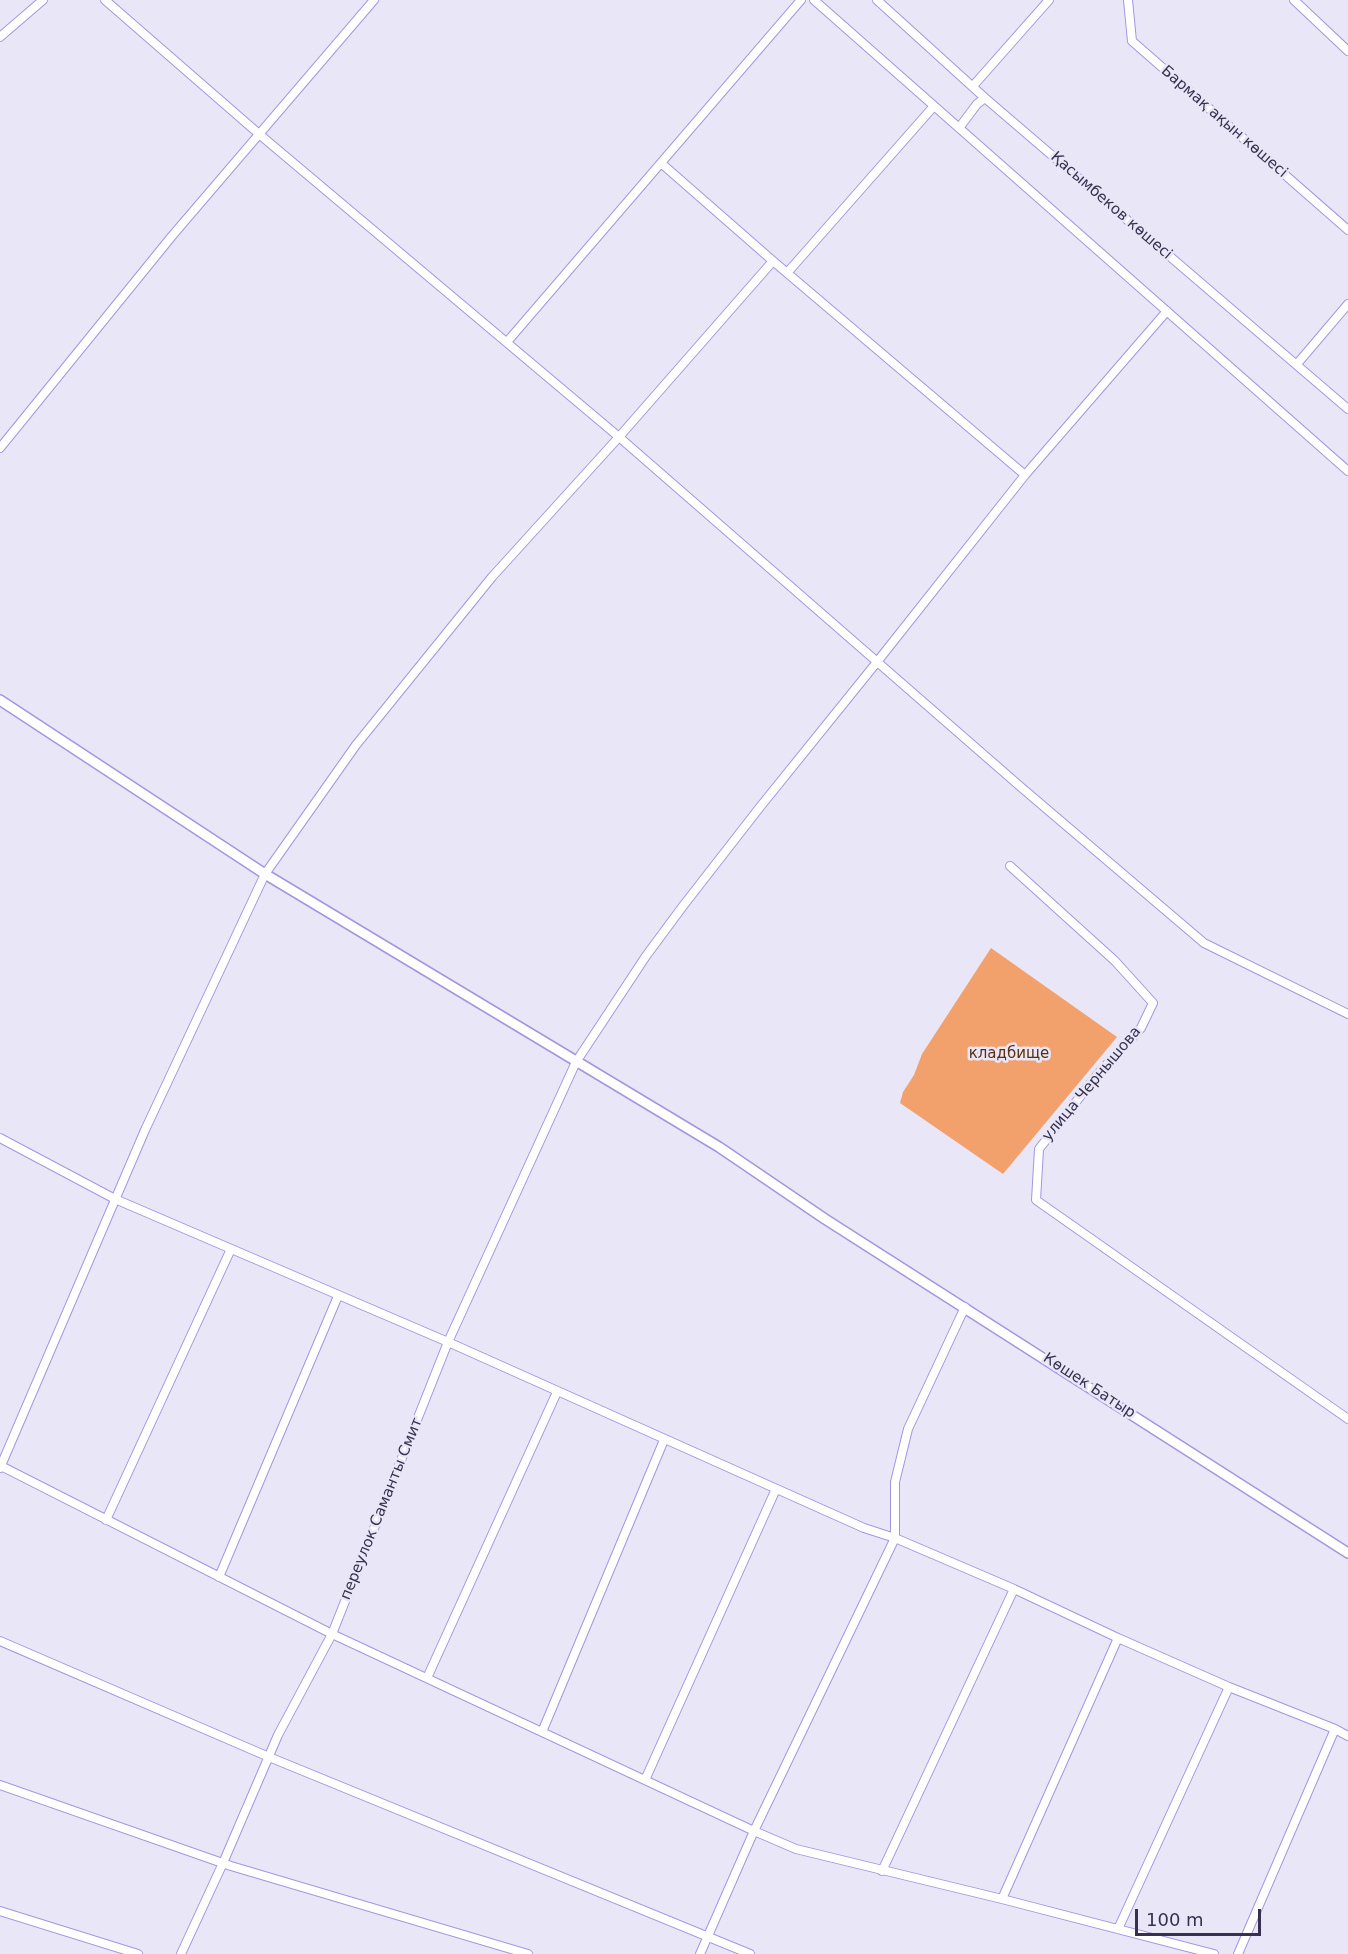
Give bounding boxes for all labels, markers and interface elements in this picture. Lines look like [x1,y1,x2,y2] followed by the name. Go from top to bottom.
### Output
[1157,62,1291,182] street label: Бармақ ақын көшесі
[1047,148,1175,264] street label: Қасымбеков көшесі
[1039,1023,1145,1145] street label: улица Чернышова
[969,1045,1049,1063] park label: кладбище
[1040,1350,1138,1422] street label: Көшек Батыр
[337,1415,427,1603] street label: переулок Саманты Смит
[1138,1897,1264,1935] scale bar
[1146,1909,1204,1930] text: 100 m

